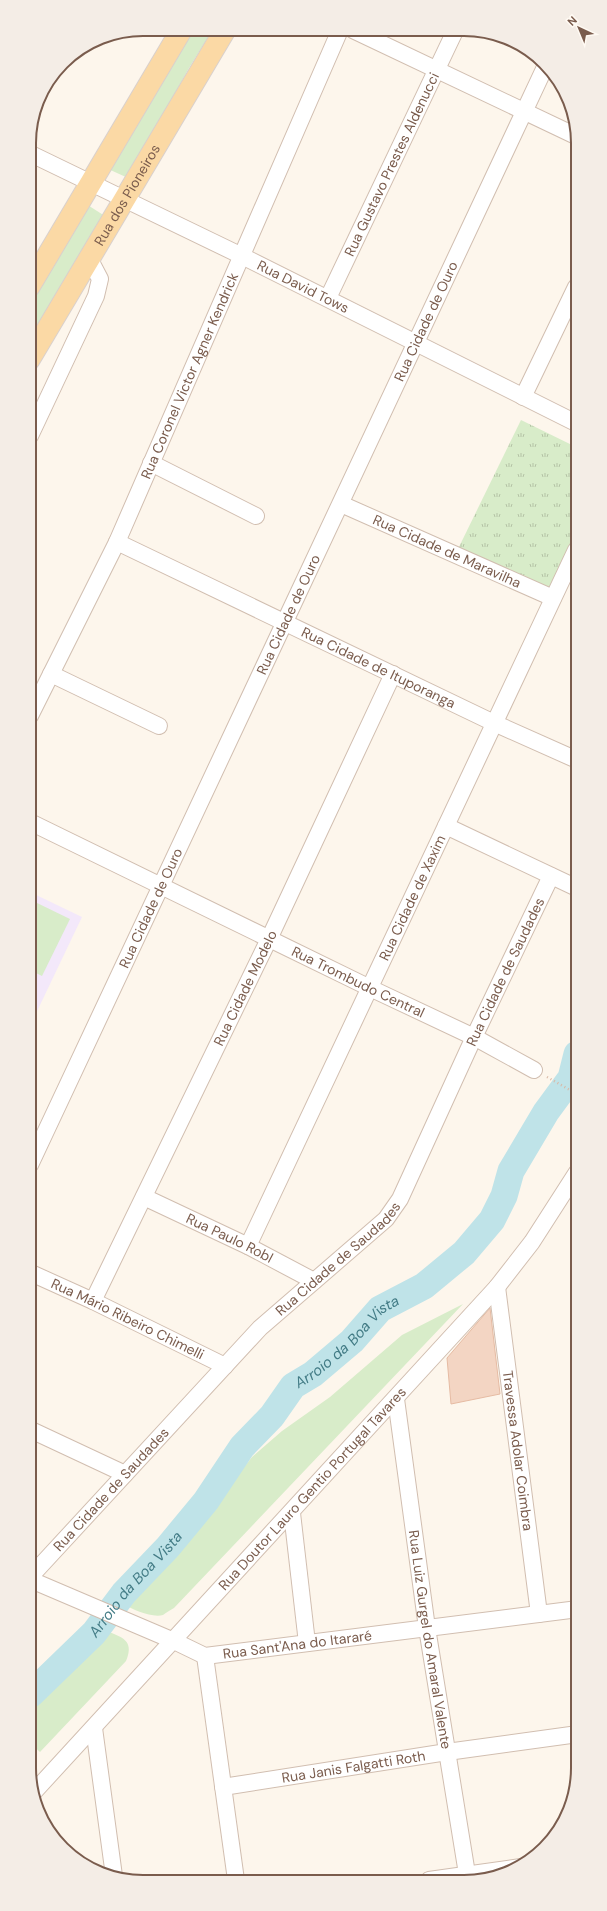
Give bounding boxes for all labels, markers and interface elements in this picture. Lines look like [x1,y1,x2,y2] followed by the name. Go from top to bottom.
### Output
[559,8,599,48] north arrow
[564,13,580,29] text: N
[340,70,443,259] street label: Rua Gustavo Prestes Aldenucci
[90,141,164,249] street label: Rua dos Pioneiros
[254,256,352,317] street label: Rua David Tows
[390,258,462,384] street label: Rua Cidade de Ouro
[137,270,242,482] street label: Rua Coronel Victor Agner Kendrick
[370,510,524,592] street label: Rua Cidade de Maravilha
[252,552,324,677] street label: Rua Cidade de Ouro
[299,623,458,712] street label: Rua Cidade de Ituporanga
[375,832,449,964] street label: Rua Cidade de Xaxim
[115,845,186,971] street label: Rua Cidade de Ouro
[462,895,548,1049] street label: Rua Cidade de Saudades
[209,927,281,1049] street label: Rua Cidade Modelo
[289,942,428,1021] street label: Rua Trombudo Central
[272,1198,404,1320] street label: Rua Cidade de Saudades
[183,1209,276,1267] street label: Rua Paulo Robl
[48,1274,207,1363] street label: Rua Mário Ribeiro Chimelli
[290,1291,403,1393] water label: Arroio da Boa Vista
[499,1369,537,1532] street label: Travessa Adolar Coimbra
[214,1383,410,1594] street label: Rua Doutor Lauro Gentio Portugal Tavares
[49,1424,173,1555] street label: Rua Cidade de Saudades
[84,1527,187,1642] water label: Arroio da Boa Vista
[405,1529,456,1750] street label: Rua Luiz Gurgel do Amaral Valente
[222,1626,373,1663] street label: Rua Sant'Ana do Itararé
[280,1747,427,1787] street label: Rua Janis Falgatti Roth

